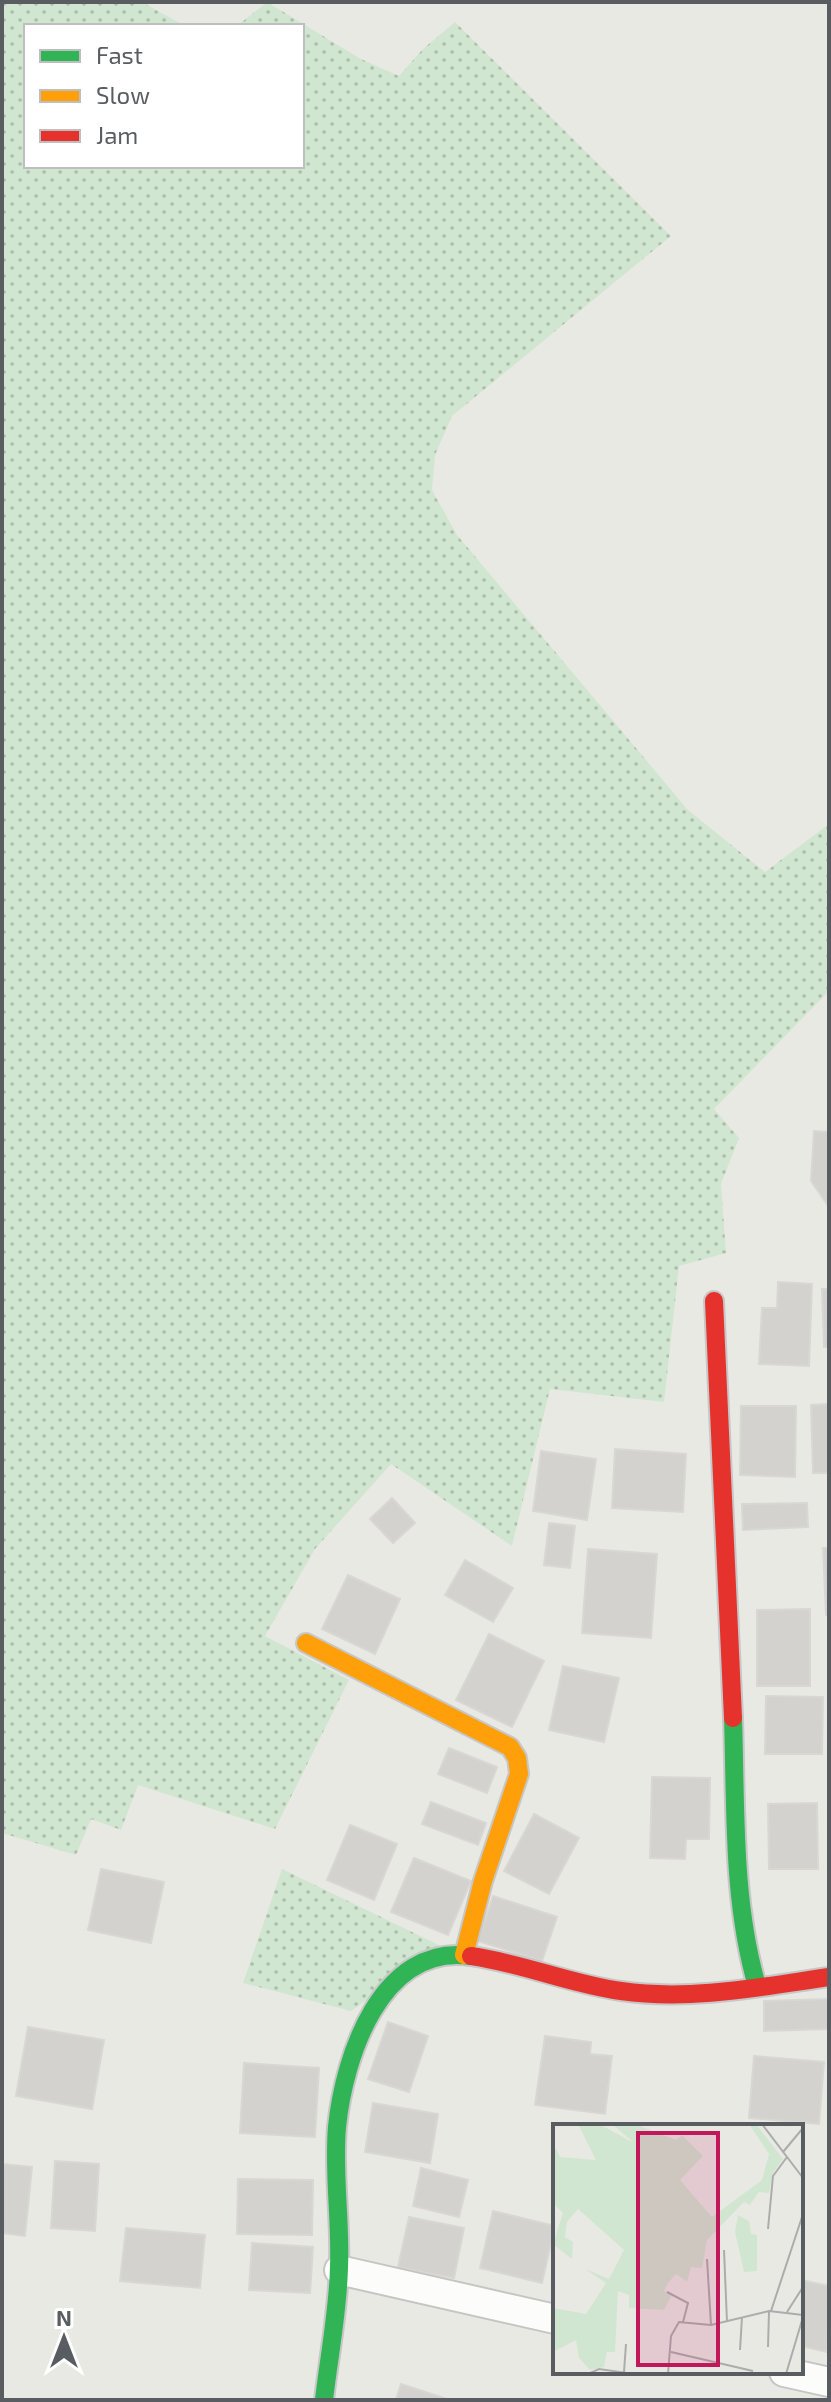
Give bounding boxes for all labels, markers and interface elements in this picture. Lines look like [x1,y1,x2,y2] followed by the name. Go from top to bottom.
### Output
[24,24,304,168] legend
[96,40,143,69] text: Fast
[96,80,150,109] text: Slow
[96,120,138,149] text: Jam
[553,2124,803,2374] inset map
[24,2298,104,2378] north arrow
[56,2304,72,2330] text: N

